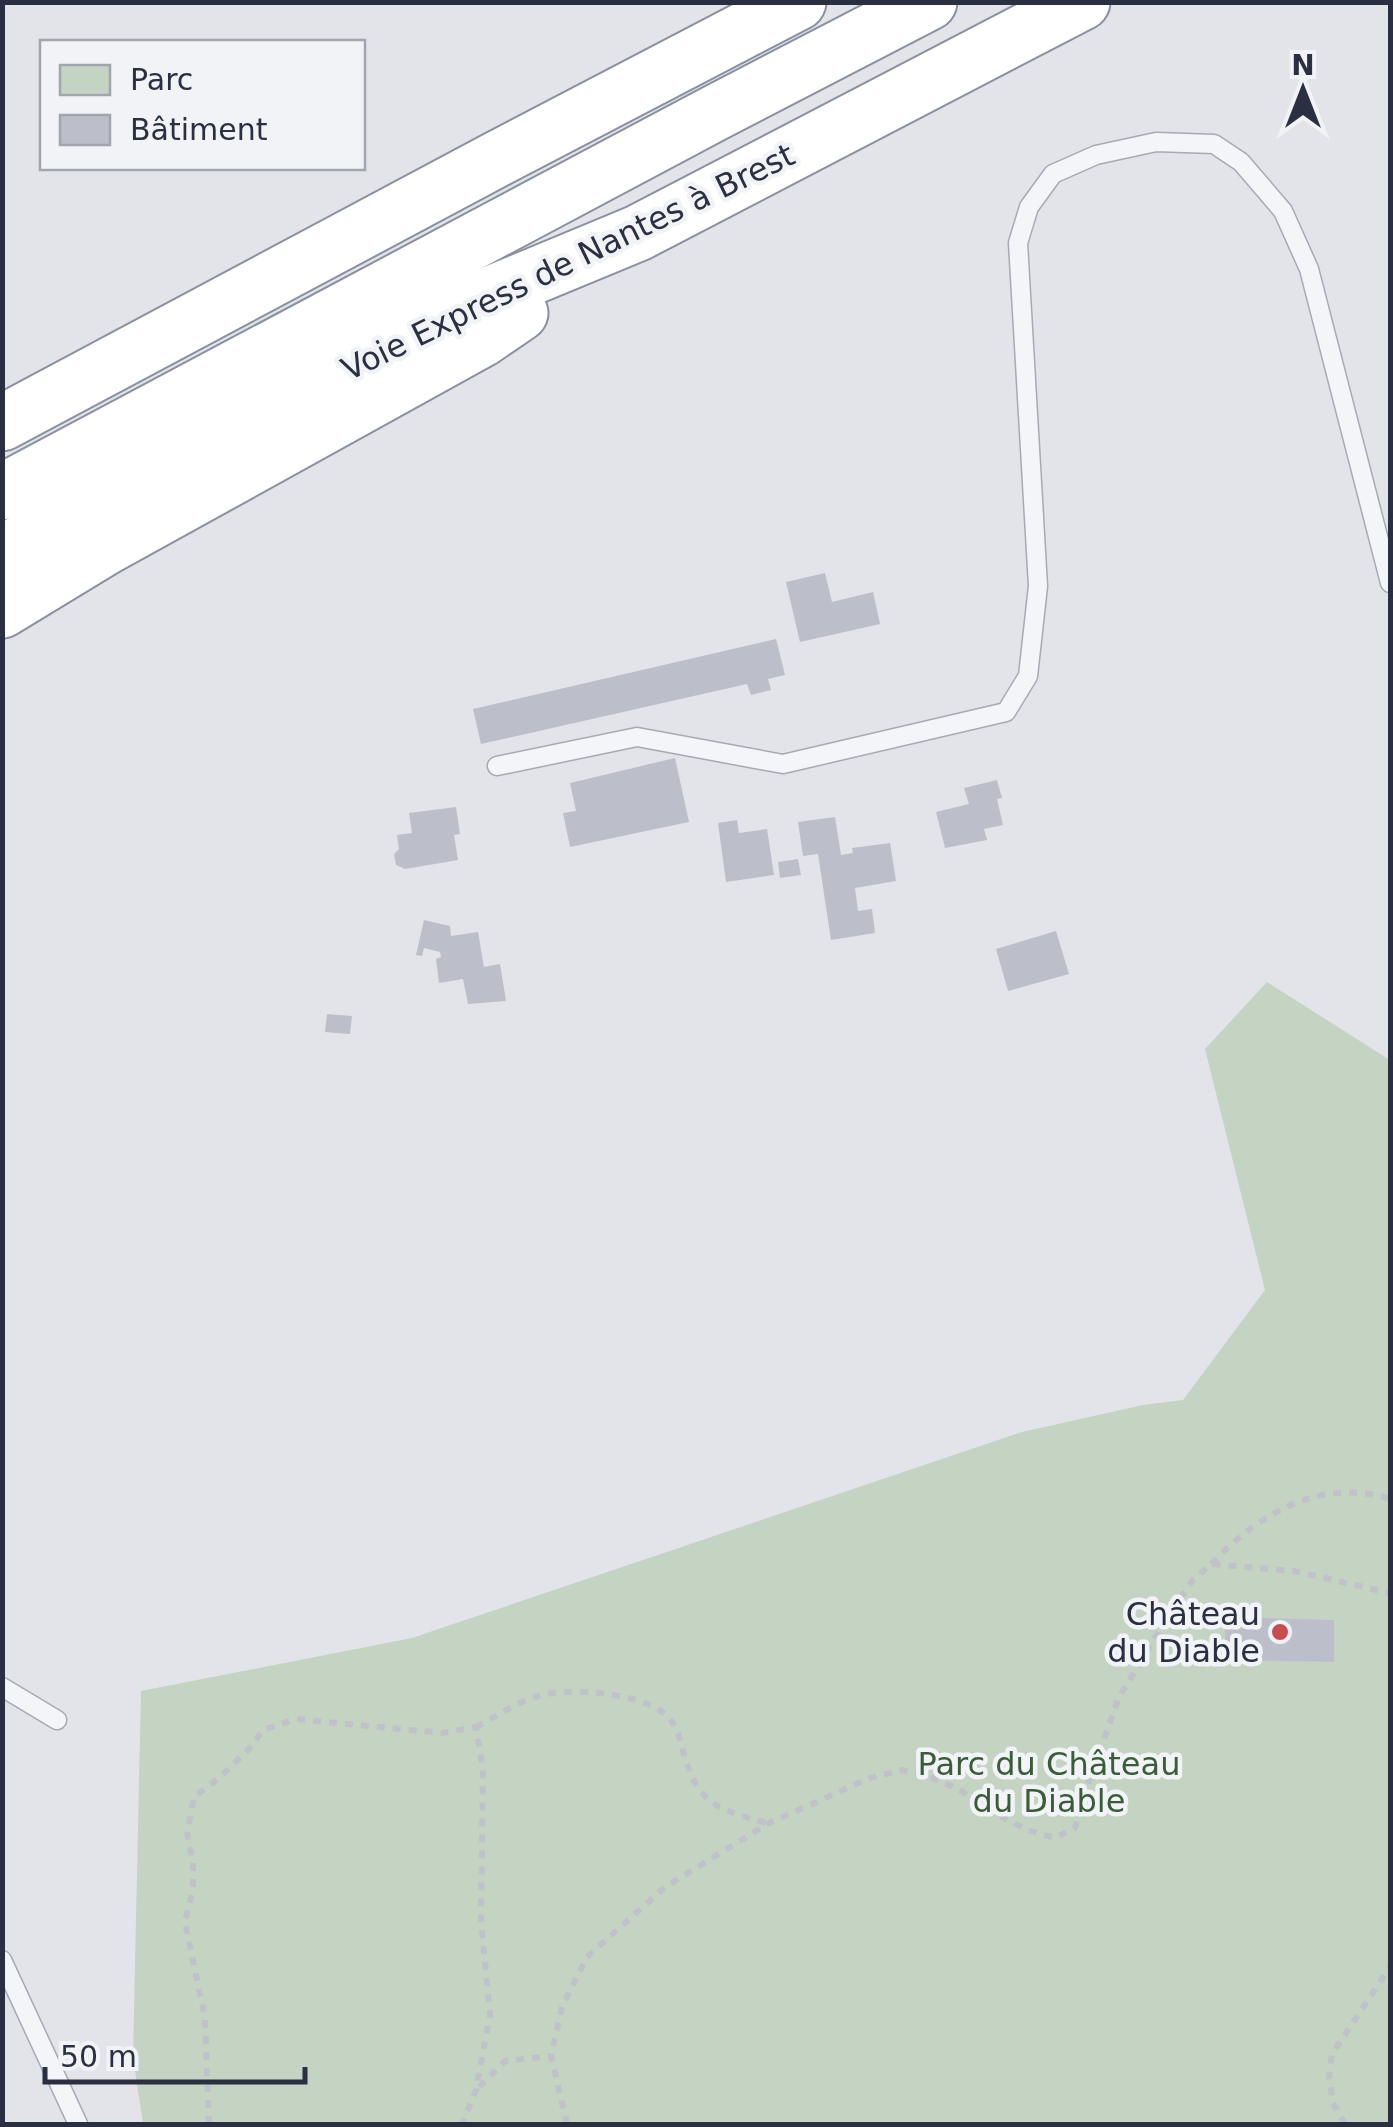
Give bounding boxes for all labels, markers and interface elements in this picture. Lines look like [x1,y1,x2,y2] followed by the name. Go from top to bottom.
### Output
[40,40,365,170] legend
[1253,40,1353,140] north arrow
[1291,49,1315,82] text: N
[130,62,193,97] text: Parc
[130,112,268,147] text: Bâtiment
[335,136,801,388] street label: Voie Express de Nantes à Brest
[1107,1595,1260,1670] place label: Château du Diable
[1269,1621,1291,1643] marker: Château du Diable
[918,1745,1180,1820] park label: Parc du Château du Diable
[45,2022,305,2084] scale bar
[60,2039,137,2074] text: 50 m

